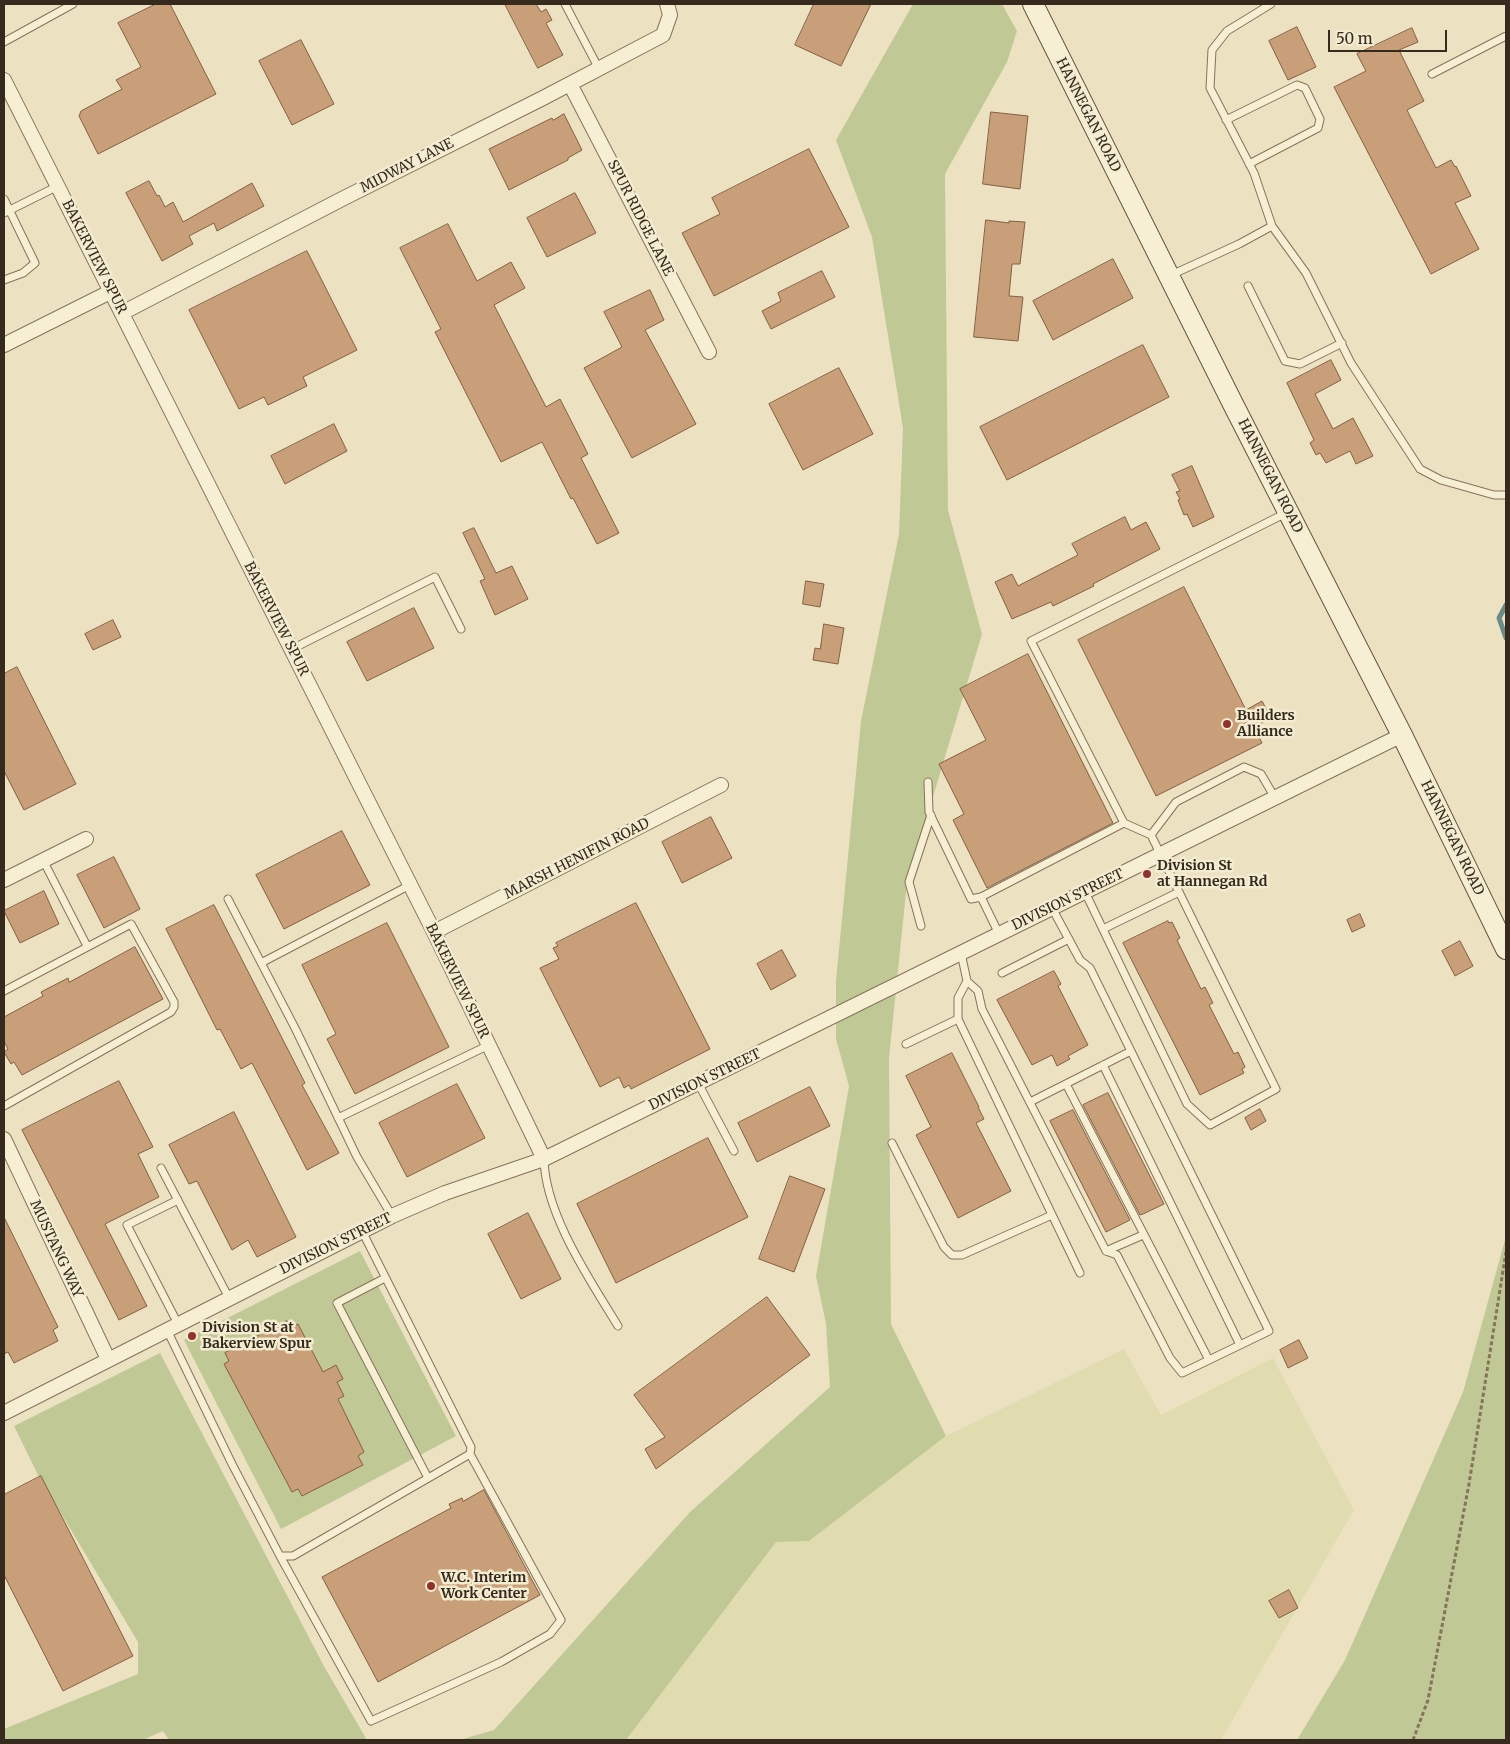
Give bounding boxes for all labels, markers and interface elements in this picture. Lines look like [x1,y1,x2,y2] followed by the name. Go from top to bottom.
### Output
[1330,20,1449,52] scale bar
[1336,29,1373,48] text: 50 m
[1052,55,1124,175] street label: HANNEGAN ROAD
[358,135,456,197] street label: MIDWAY LANE
[604,157,676,279] street label: SPUR RIDGE LANE
[58,197,130,317] street label: BAKERVIEW SPUR
[1234,416,1306,536] street label: HANNEGAN ROAD
[240,559,312,679] street label: BAKERVIEW SPUR
[1237,708,1295,740] place label: Builders Alliance
[1221,718,1233,730] marker: Builders Alliance
[1417,778,1487,898] street label: HANNEGAN ROAD
[502,815,652,903] street label: MARSH HENIFIN ROAD
[1157,858,1267,890] place label: Division St at Hannegan Rd
[1009,866,1127,934] street label: DIVISION STREET
[1141,868,1153,880] marker: Division St at Hannegan Rd
[422,921,492,1041] street label: BAKERVIEW SPUR
[646,1046,764,1114] street label: DIVISION STREET
[26,1197,86,1301] street label: MUSTANG WAY
[277,1210,395,1278] street label: DIVISION STREET
[202,1320,312,1352] place label: Division St at Bakerview Spur
[186,1330,198,1342] marker: Division St at Bakerview Spur
[441,1570,527,1602] place label: W.C. Interim Work Center
[425,1580,437,1592] marker: W.C. Interim Work Center

